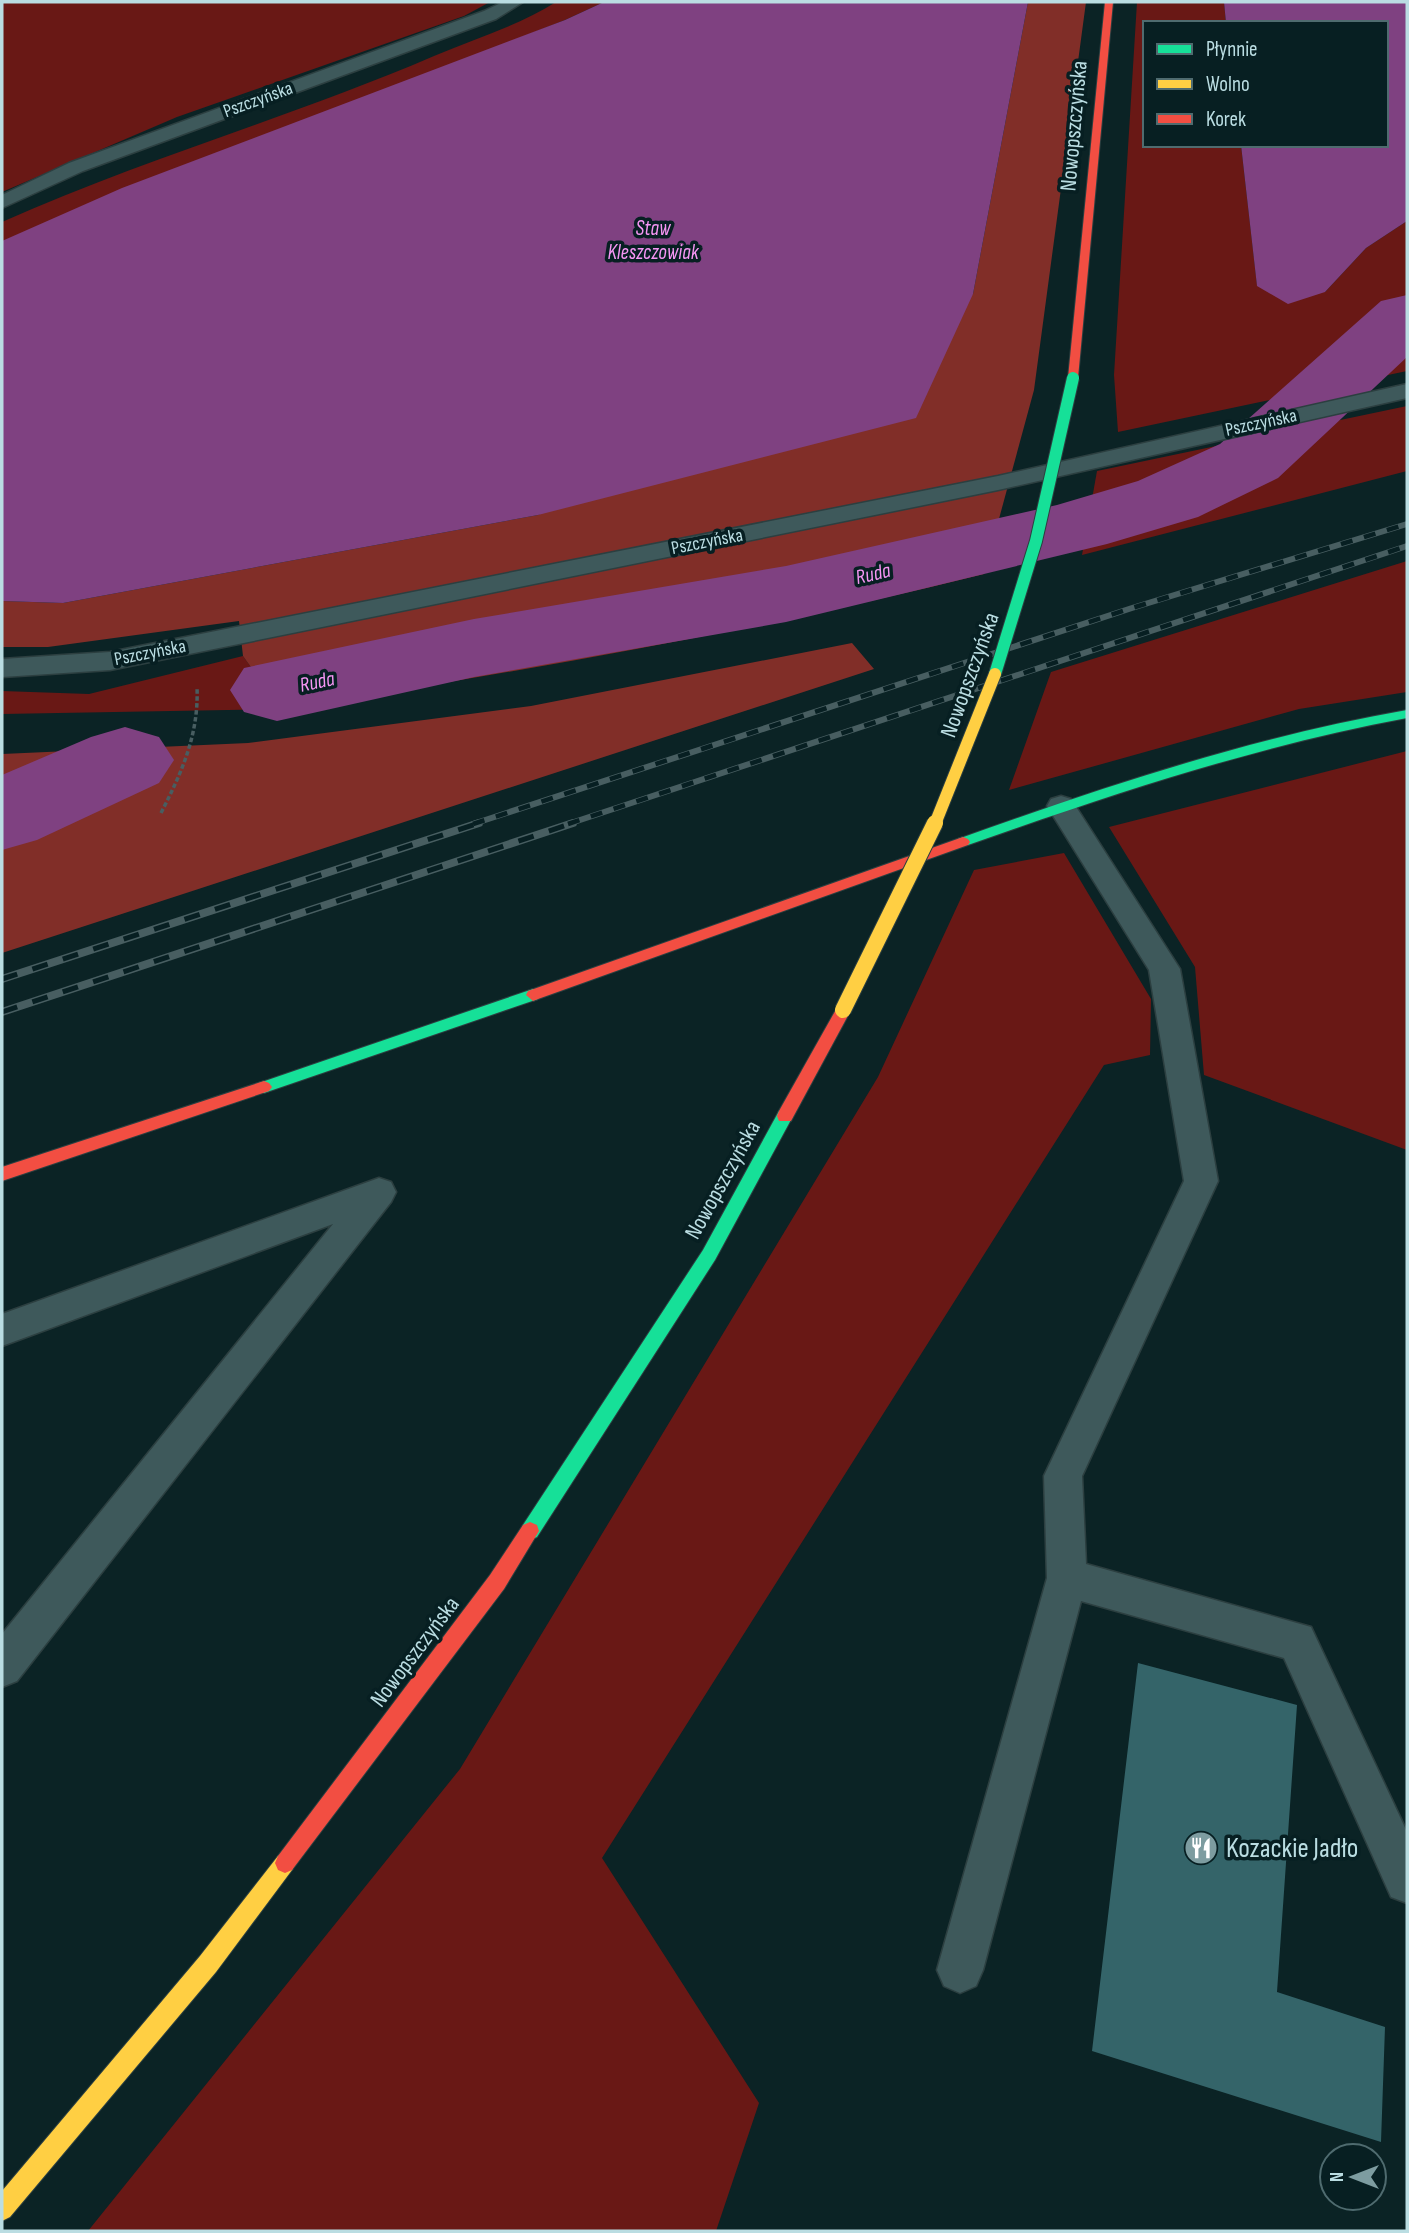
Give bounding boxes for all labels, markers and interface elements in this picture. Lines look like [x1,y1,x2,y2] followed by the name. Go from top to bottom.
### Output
[1143,21,1388,147] legend
[1206,37,1258,62] text: Płynnie
[1054,60,1094,192] street label: Nowopszczyńska
[1206,72,1250,97] text: Wolno
[220,77,296,123] street label: Pszczyńska
[1206,107,1246,132] text: Korek
[607,216,700,265] water label: Staw Kleszczowiak
[1223,404,1299,442] street label: Pszczyńska
[669,524,745,560] street label: Pszczyńska
[853,558,893,590] water label: Ruda
[934,609,1006,741] street label: Nowopszczyńska
[112,635,188,671] street label: Pszczyńska
[297,666,337,698] water label: Ruda
[679,1116,767,1244] street label: Nowopszczyńska
[364,1591,466,1713] street label: Nowopszczyńska
[1182,1829,1220,1867] restaurant icon: Kozackie Jadło
[1226,1832,1358,1865] place label: Kozackie Jadło
[1318,2142,1388,2212] north arrow
[1326,2172,1349,2182] text: N

